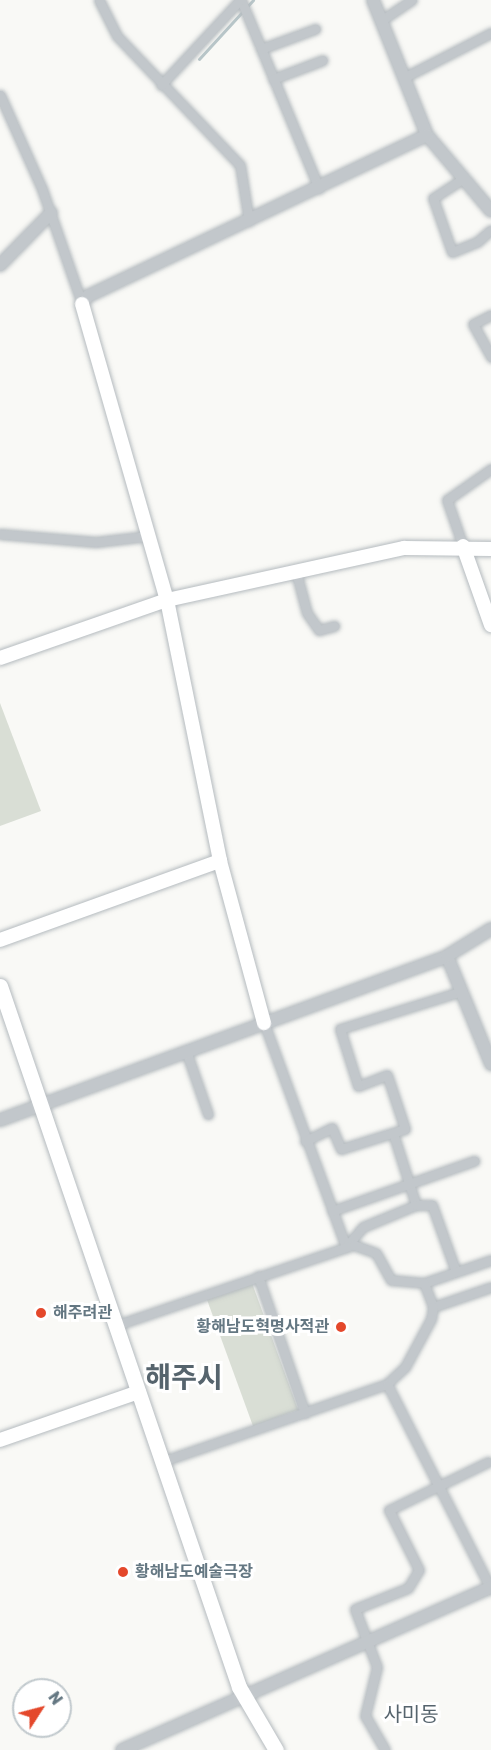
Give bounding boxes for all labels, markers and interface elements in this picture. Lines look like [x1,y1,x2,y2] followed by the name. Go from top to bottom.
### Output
[53,1303,112,1323] place label: 해주려관
[34,1306,48,1320] marker: 해주려관
[197,1317,329,1337] place label: 황해남도혁명사적관
[334,1320,348,1334] marker: 황해남도혁명사적관
[145,1361,223,1395] district label: 해주시
[135,1562,253,1582] place label: 황해남도예술극장
[116,1565,130,1579] marker: 황해남도예술극장
[12,1678,72,1738] north arrow
[44,1688,66,1709] text: N
[383,1702,439,1726] district label: 사미동

